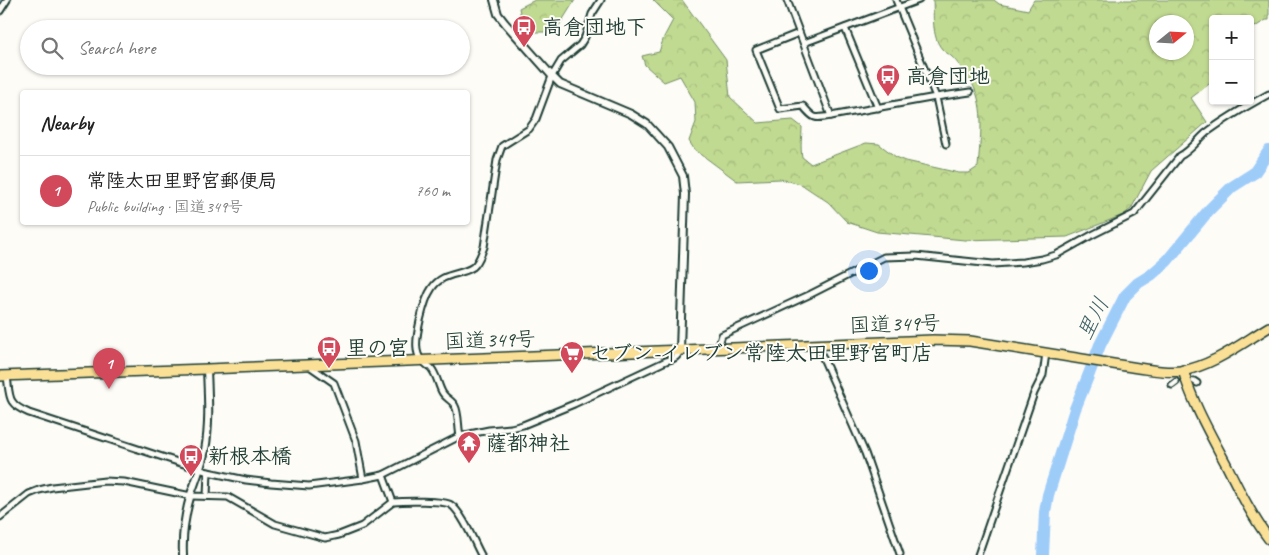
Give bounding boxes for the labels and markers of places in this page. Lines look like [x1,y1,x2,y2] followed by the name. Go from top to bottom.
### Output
[511,14,537,48] bus stop icon: 高倉団地下
[542,14,647,40] place label: 高倉団地下
[875,63,901,97] bus stop icon: 高倉団地
[906,63,990,89] place label: 高倉団地
[316,335,342,369] bus stop icon: 里の宮
[346,335,409,361] place label: 里の宮
[559,340,585,374] supermarket icon: セブン-イレブン常陸太田里野宮町店
[590,340,933,366] place label: セブン-イレブン常陸太田里野宮町店
[93,348,125,389] pin: 1
[456,430,482,464] temple icon: 薩都神社
[486,430,570,456] place label: 薩都神社
[178,443,204,477] bus stop icon: 新根本橋
[208,443,292,469] place label: 新根本橋

